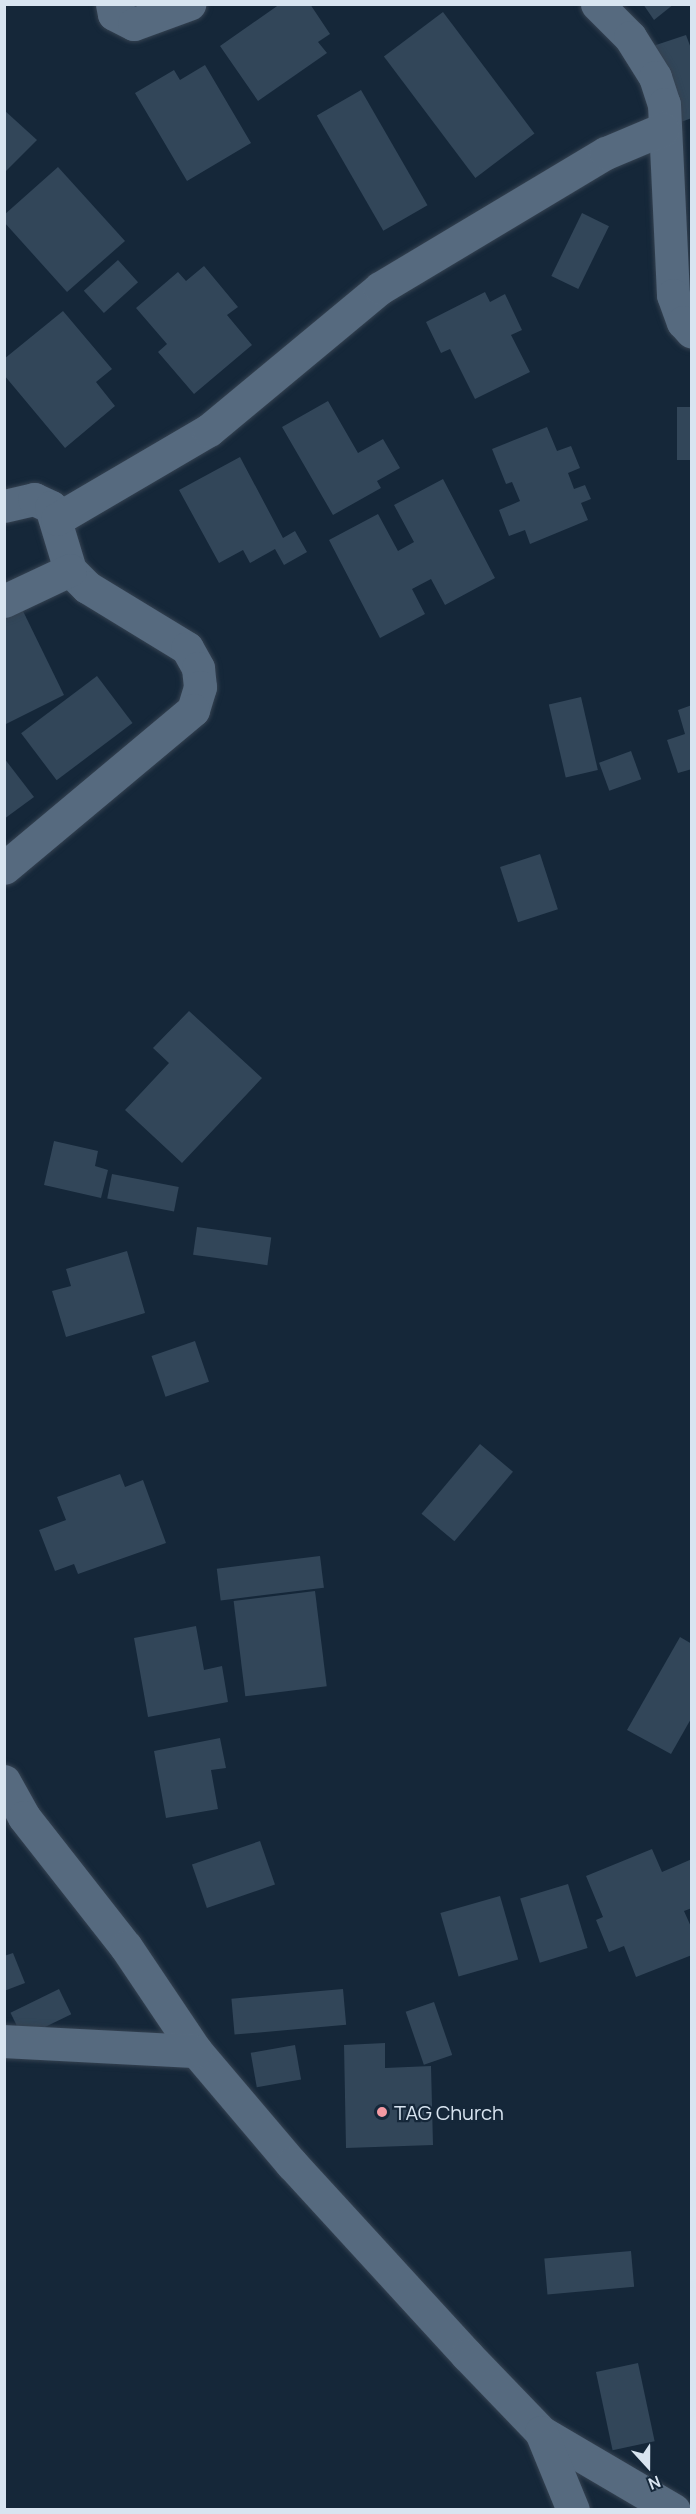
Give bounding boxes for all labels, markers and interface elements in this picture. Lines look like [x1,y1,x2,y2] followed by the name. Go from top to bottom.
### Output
[394,2100,504,2124] place label: TAG Church
[375,2105,389,2119] marker: TAG Church
[618,2436,678,2496] north arrow
[645,2470,664,2495] text: N

